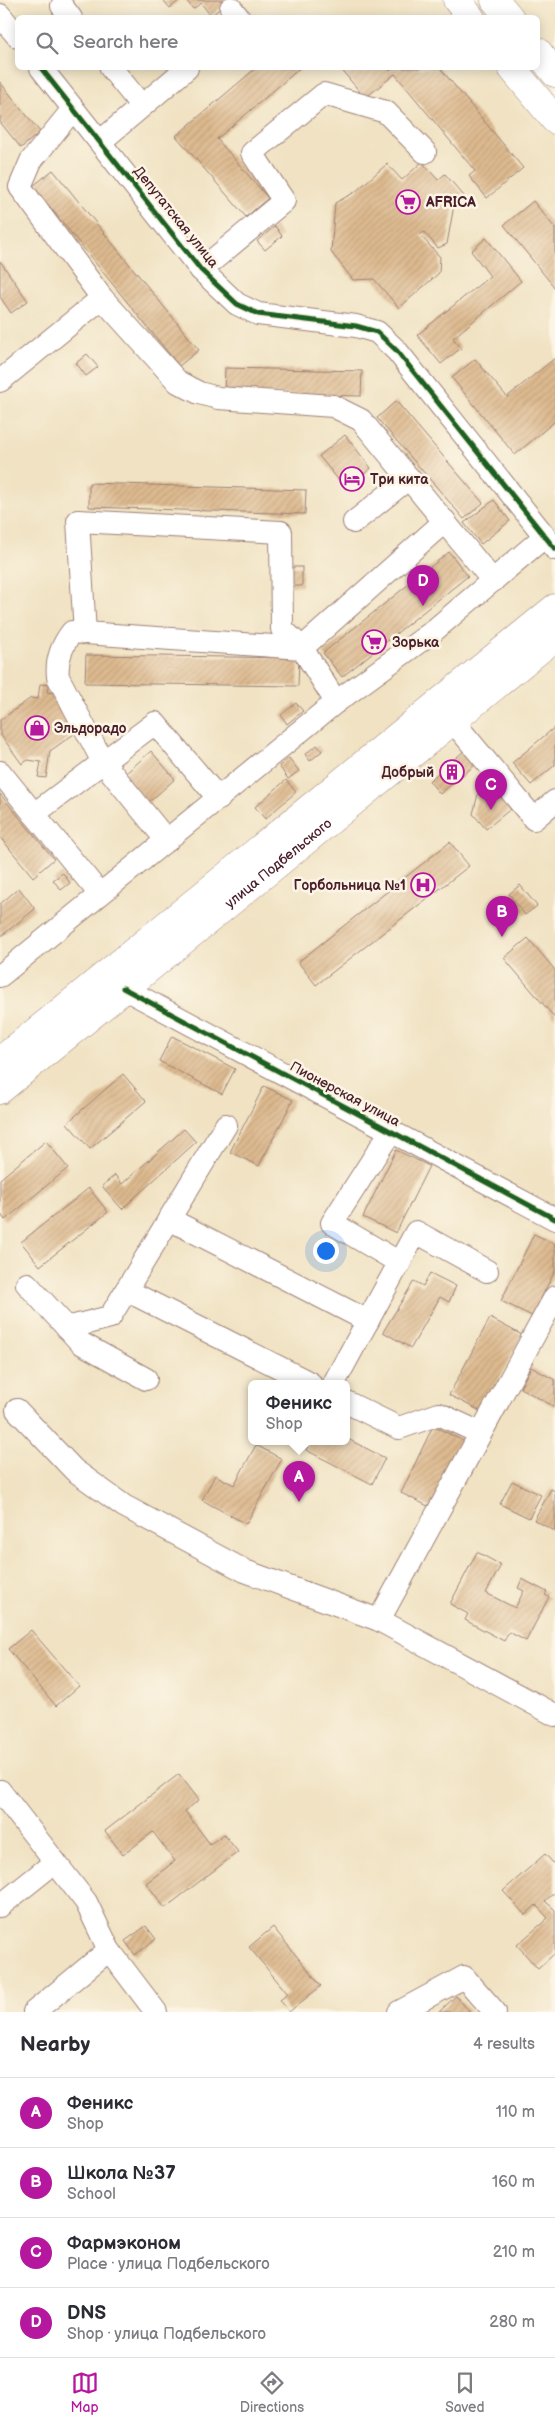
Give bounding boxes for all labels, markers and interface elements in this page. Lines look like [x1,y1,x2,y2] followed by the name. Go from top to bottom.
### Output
[15,15,540,70] search box
[33,29,61,57] icon: search
[73,31,178,54] text: Search here
[130,163,223,272] street label: Депутатская улица
[395,189,421,215] supermarket icon: AFRICA
[425,194,476,211] place label: AFRICA
[339,466,365,492] hotel icon: Три кита
[370,471,429,488] place label: Три кита
[407,565,439,606] pin: D
[361,629,387,655] supermarket icon: Зорька
[392,634,440,651] place label: Зорька
[24,715,50,741] shop icon: Эльдорадо
[54,720,127,737] place label: Эльдорадо
[439,759,465,785] building icon: Добрый
[382,764,434,781] place label: Добрый
[475,769,507,810] pin: C
[221,814,335,912] street label: улица Подбельского
[410,872,436,898] hospital icon: Горбольница №1
[294,877,406,894] place label: Горбольница №1
[486,896,518,937] pin: B
[287,1058,403,1130] street label: Пионерская улица
[313,1238,339,1264] your location
[248,1380,350,1445] popup
[266,1392,332,1415] text: Феникс
[266,1415,303,1434] text: Shop
[283,1461,315,1502] pin: A
[20,2032,90,2057] text: Nearby
[473,2035,535,2054] text: 4 results
[67,2092,133,2115] text: Феникс
[31,2103,41,2122] text: A
[496,2103,535,2122] text: 110 m
[67,2115,104,2134] text: Shop
[67,2162,176,2185] text: Школа №37
[30,2173,42,2192] text: B
[492,2173,535,2192] text: 160 m
[67,2185,116,2204] text: School
[67,2232,181,2255] text: Фармэконом
[30,2243,42,2262] text: C
[493,2243,535,2262] text: 210 m
[67,2255,270,2274] text: Place · улица Подбельского
[67,2302,106,2325] text: DNS
[30,2313,42,2332] text: D
[489,2313,535,2332] text: 280 m
[67,2325,266,2344] text: Shop · улица Подбельского
[71,2369,99,2416] tab: Map
[240,2369,304,2416] tab: Directions
[445,2369,484,2416] tab: Saved

